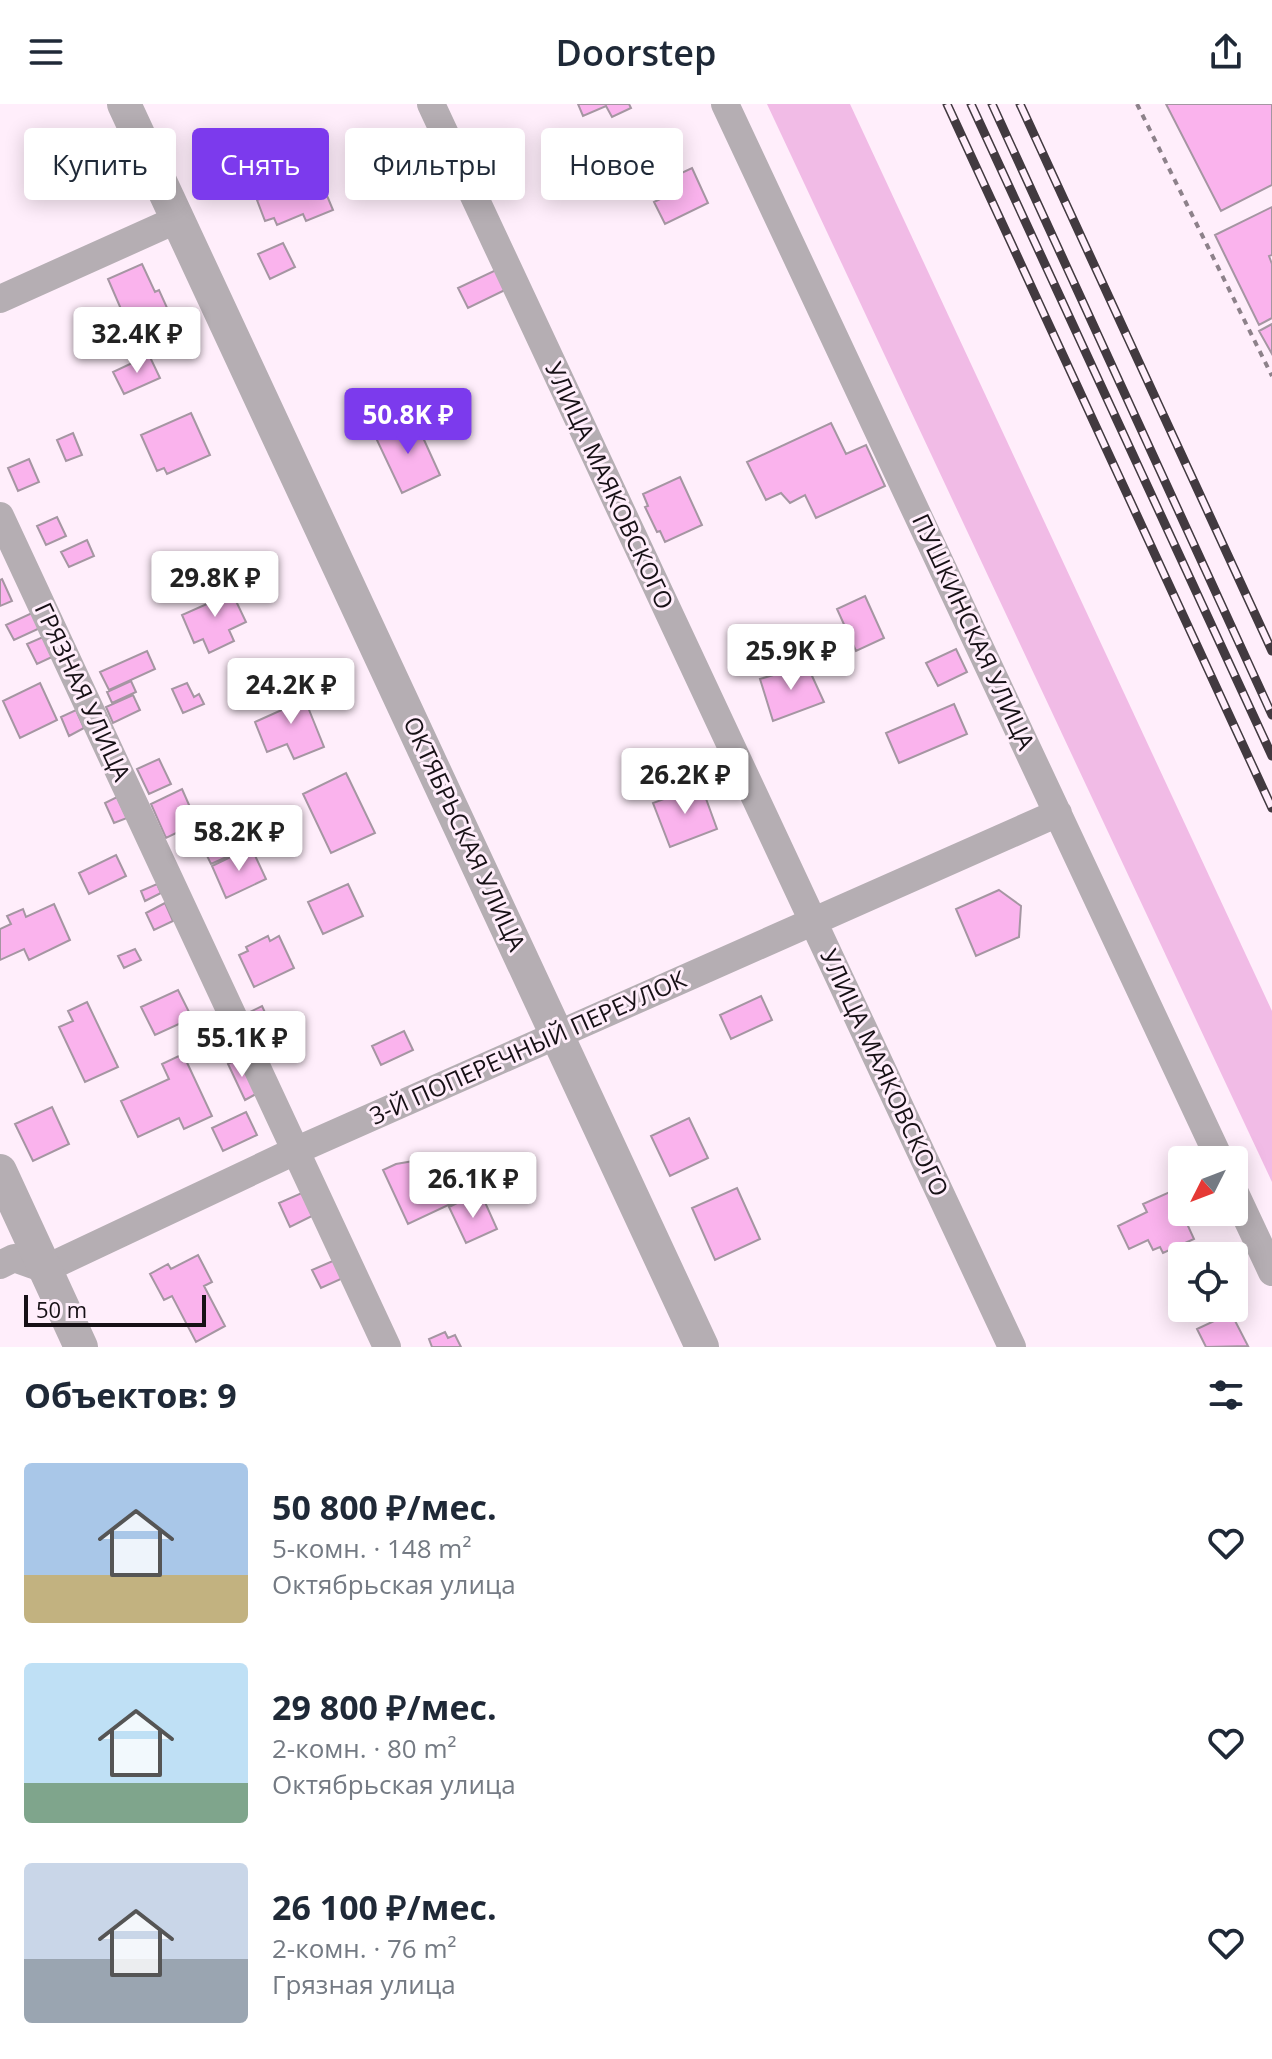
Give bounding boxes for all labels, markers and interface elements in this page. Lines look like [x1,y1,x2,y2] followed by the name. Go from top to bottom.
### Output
[556,28,716,77] text: Doorstep
[24,30,68,74] icon: menu
[1204,30,1248,74] icon: share
[24,128,176,200] chip: Купить
[192,128,329,200] chip: Снять
[345,128,525,200] chip: Фильтры
[541,128,683,200] chip: Новое
[63,307,211,375] pin: 32.4K ₽
[91,315,183,351] text: 32.4K ₽
[538,356,682,614] street label: УЛИЦА МАЯКОВСКОГО
[334,388,482,456] pin: 50.8K ₽
[362,396,454,432] text: 50.8K ₽
[905,508,1044,755] street label: ПУШКИНСКАЯ УЛИЦА
[141,551,289,619] pin: 29.8K ₽
[169,559,261,595] text: 29.8K ₽
[28,597,139,787] street label: ГРЯЗНАЯ УЛИЦА
[717,624,865,692] pin: 25.9K ₽
[745,632,837,668] text: 25.9K ₽
[217,658,365,726] pin: 24.2K ₽
[245,666,337,702] text: 24.2K ₽
[396,711,535,957] street label: ОКТЯБРЬСКАЯ УЛИЦА
[611,748,759,816] pin: 26.2K ₽
[639,756,731,792] text: 26.2K ₽
[165,805,313,873] pin: 58.2K ₽
[193,813,285,849] text: 58.2K ₽
[813,943,957,1201] street label: УЛИЦА МАЯКОВСКОГО
[364,962,691,1132] street label: 3-Й ПОПЕРЕЧНЫЙ ПЕРЕУЛОК
[168,1011,316,1079] pin: 55.1K ₽
[196,1019,288,1055] text: 55.1K ₽
[1168,1146,1248,1226] north arrow
[1168,1146,1248,1322] map controls
[399,1152,547,1220] pin: 26.1K ₽
[427,1160,519,1196] text: 26.1K ₽
[1168,1242,1248,1322] button: locate
[24,1291,206,1327] scale bar
[36,1294,87,1324] text: 50 m
[24,1372,237,1418] text: Объектов: 9
[1204,1373,1248,1417] icon: filters
[272,1484,497,1530] text: 50 800 ₽/мес.
[88,1495,184,1591] icon: home
[1204,1521,1248,1565] icon: heart
[272,1530,471,1566] text: 5-комн. · 148 m²
[272,1566,516,1602] text: Октябрьская улица
[272,1684,497,1730] text: 29 800 ₽/мес.
[88,1695,184,1791] icon: home
[1204,1721,1248,1765] icon: heart
[272,1730,457,1766] text: 2-комн. · 80 m²
[272,1766,516,1802] text: Октябрьская улица
[272,1884,497,1930] text: 26 100 ₽/мес.
[88,1895,184,1991] icon: home
[1204,1921,1248,1965] icon: heart
[272,1930,457,1966] text: 2-комн. · 76 m²
[272,1966,456,2002] text: Грязная улица

